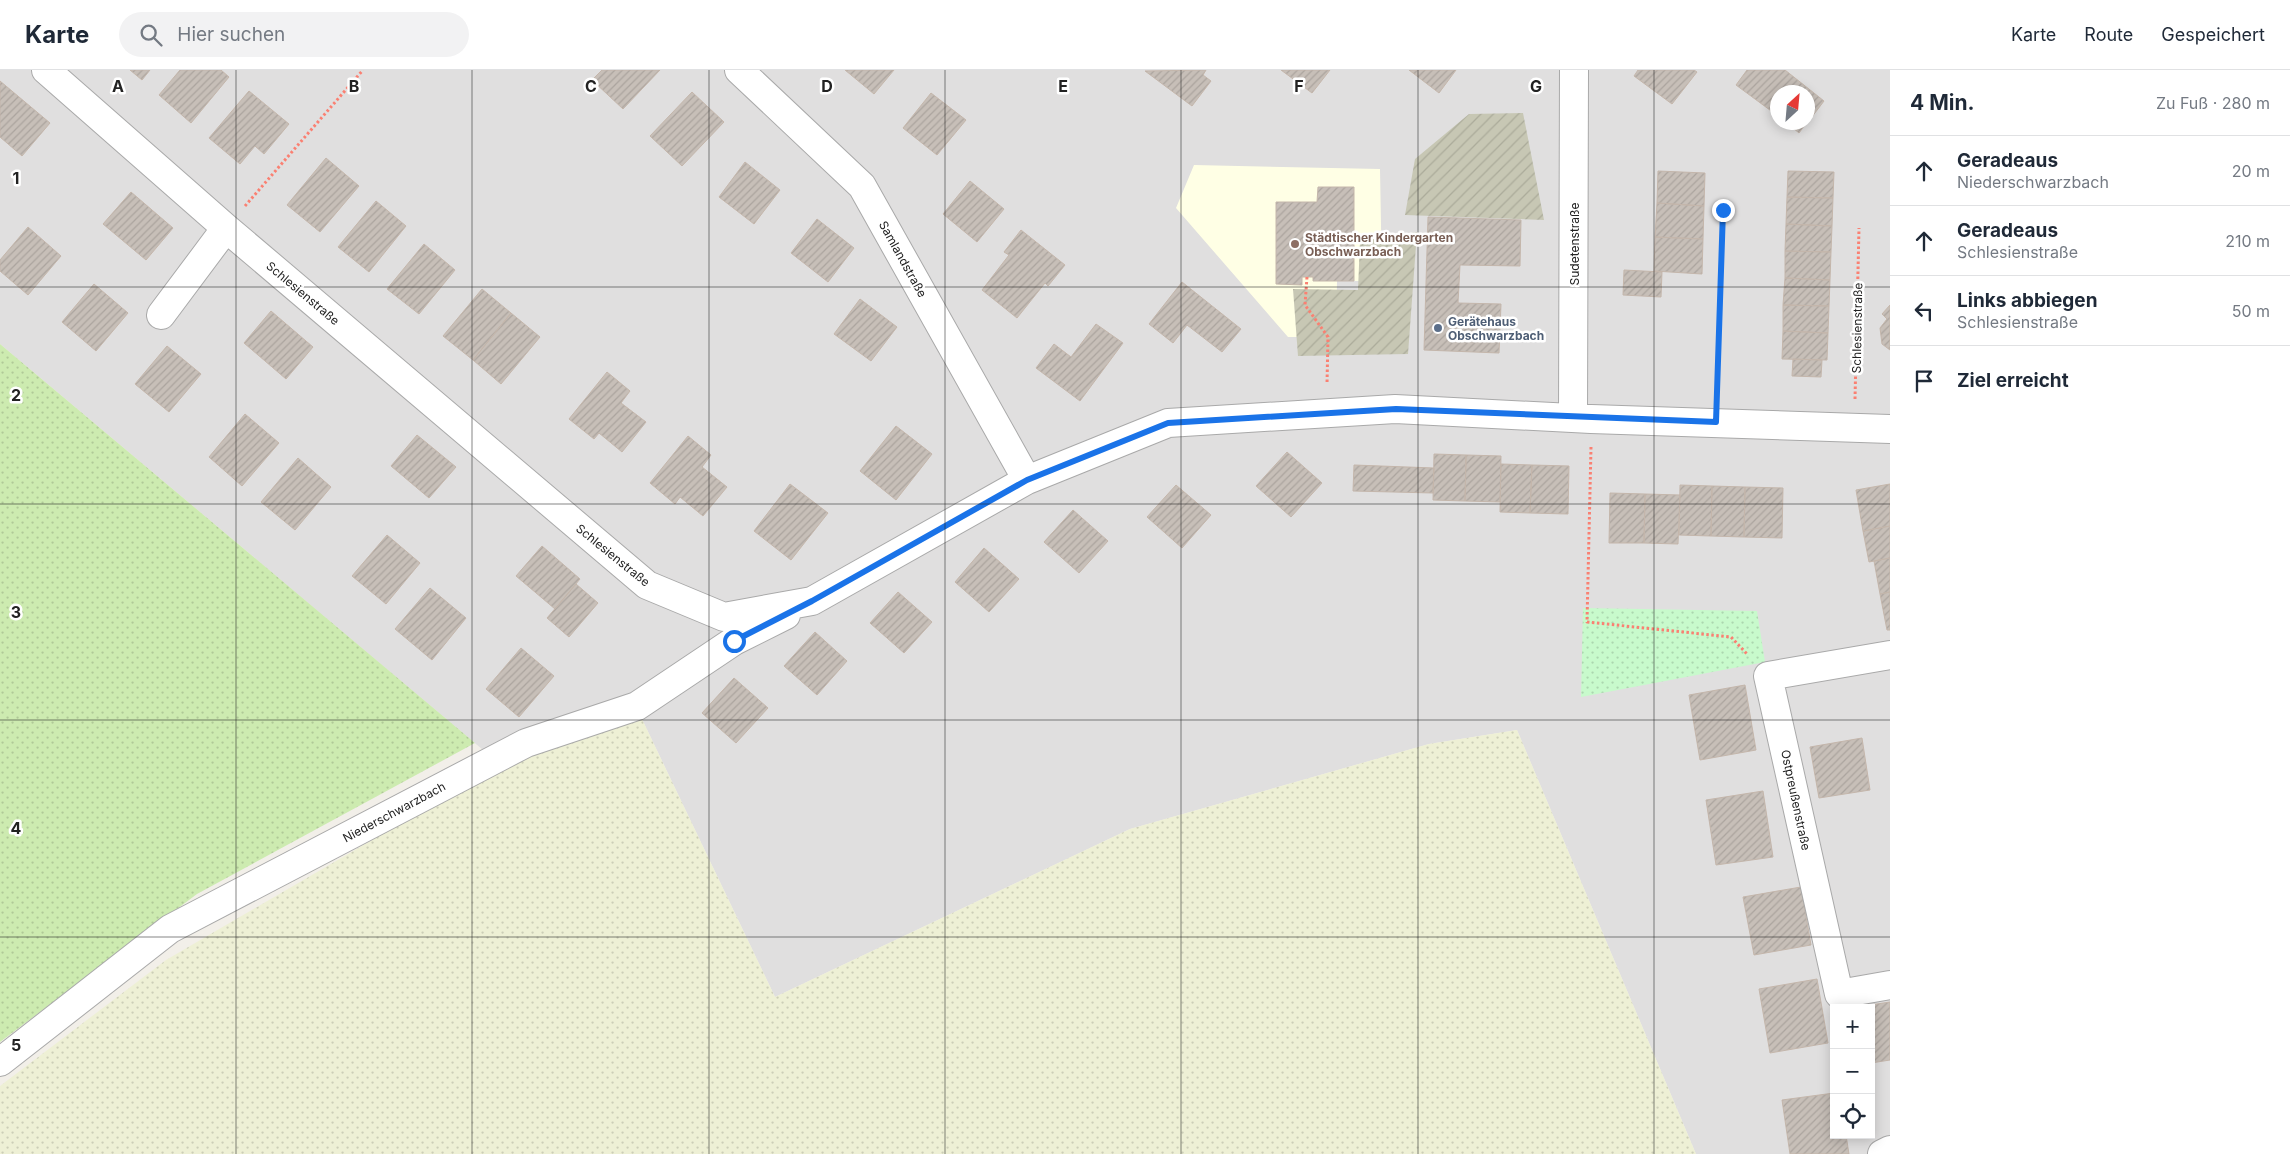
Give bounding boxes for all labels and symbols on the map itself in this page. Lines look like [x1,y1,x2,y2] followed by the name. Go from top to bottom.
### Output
[112,76,124,96] text: A
[349,76,359,96] text: B
[585,76,597,96] text: C
[821,76,833,96] text: D
[1058,76,1068,96] text: E
[1294,76,1304,96] text: F
[1530,76,1542,96] text: G
[1770,85,1815,130] north arrow
[13,168,19,188] text: 1
[1712,199,1735,222] route end
[1567,203,1582,285] street label: Sudetenstraße
[876,218,930,300] street label: Samlandstraße
[1305,230,1453,259] place label: Städtischer Kindergarten Obschwarzbach
[1289,238,1301,250] marker: Städtischer Kindergarten Obschwarzbach
[263,258,343,328] street label: Schlesienstraße
[1849,282,1865,374] street label: Schlesienstraße
[1448,314,1544,343] place label: Gerätehaus Obschwarzbach
[1432,322,1444,334] marker: Gerätehaus Obschwarzbach
[11,385,21,405] text: 2
[573,521,653,589] street label: Schlesienstraße
[11,602,21,622] text: 3
[723,630,746,653] route start
[1778,748,1814,852] street label: Ostpreußenstraße
[340,779,448,845] street label: Niederschwarzbach
[11,818,22,838] text: 4
[11,1035,21,1055] text: 5

